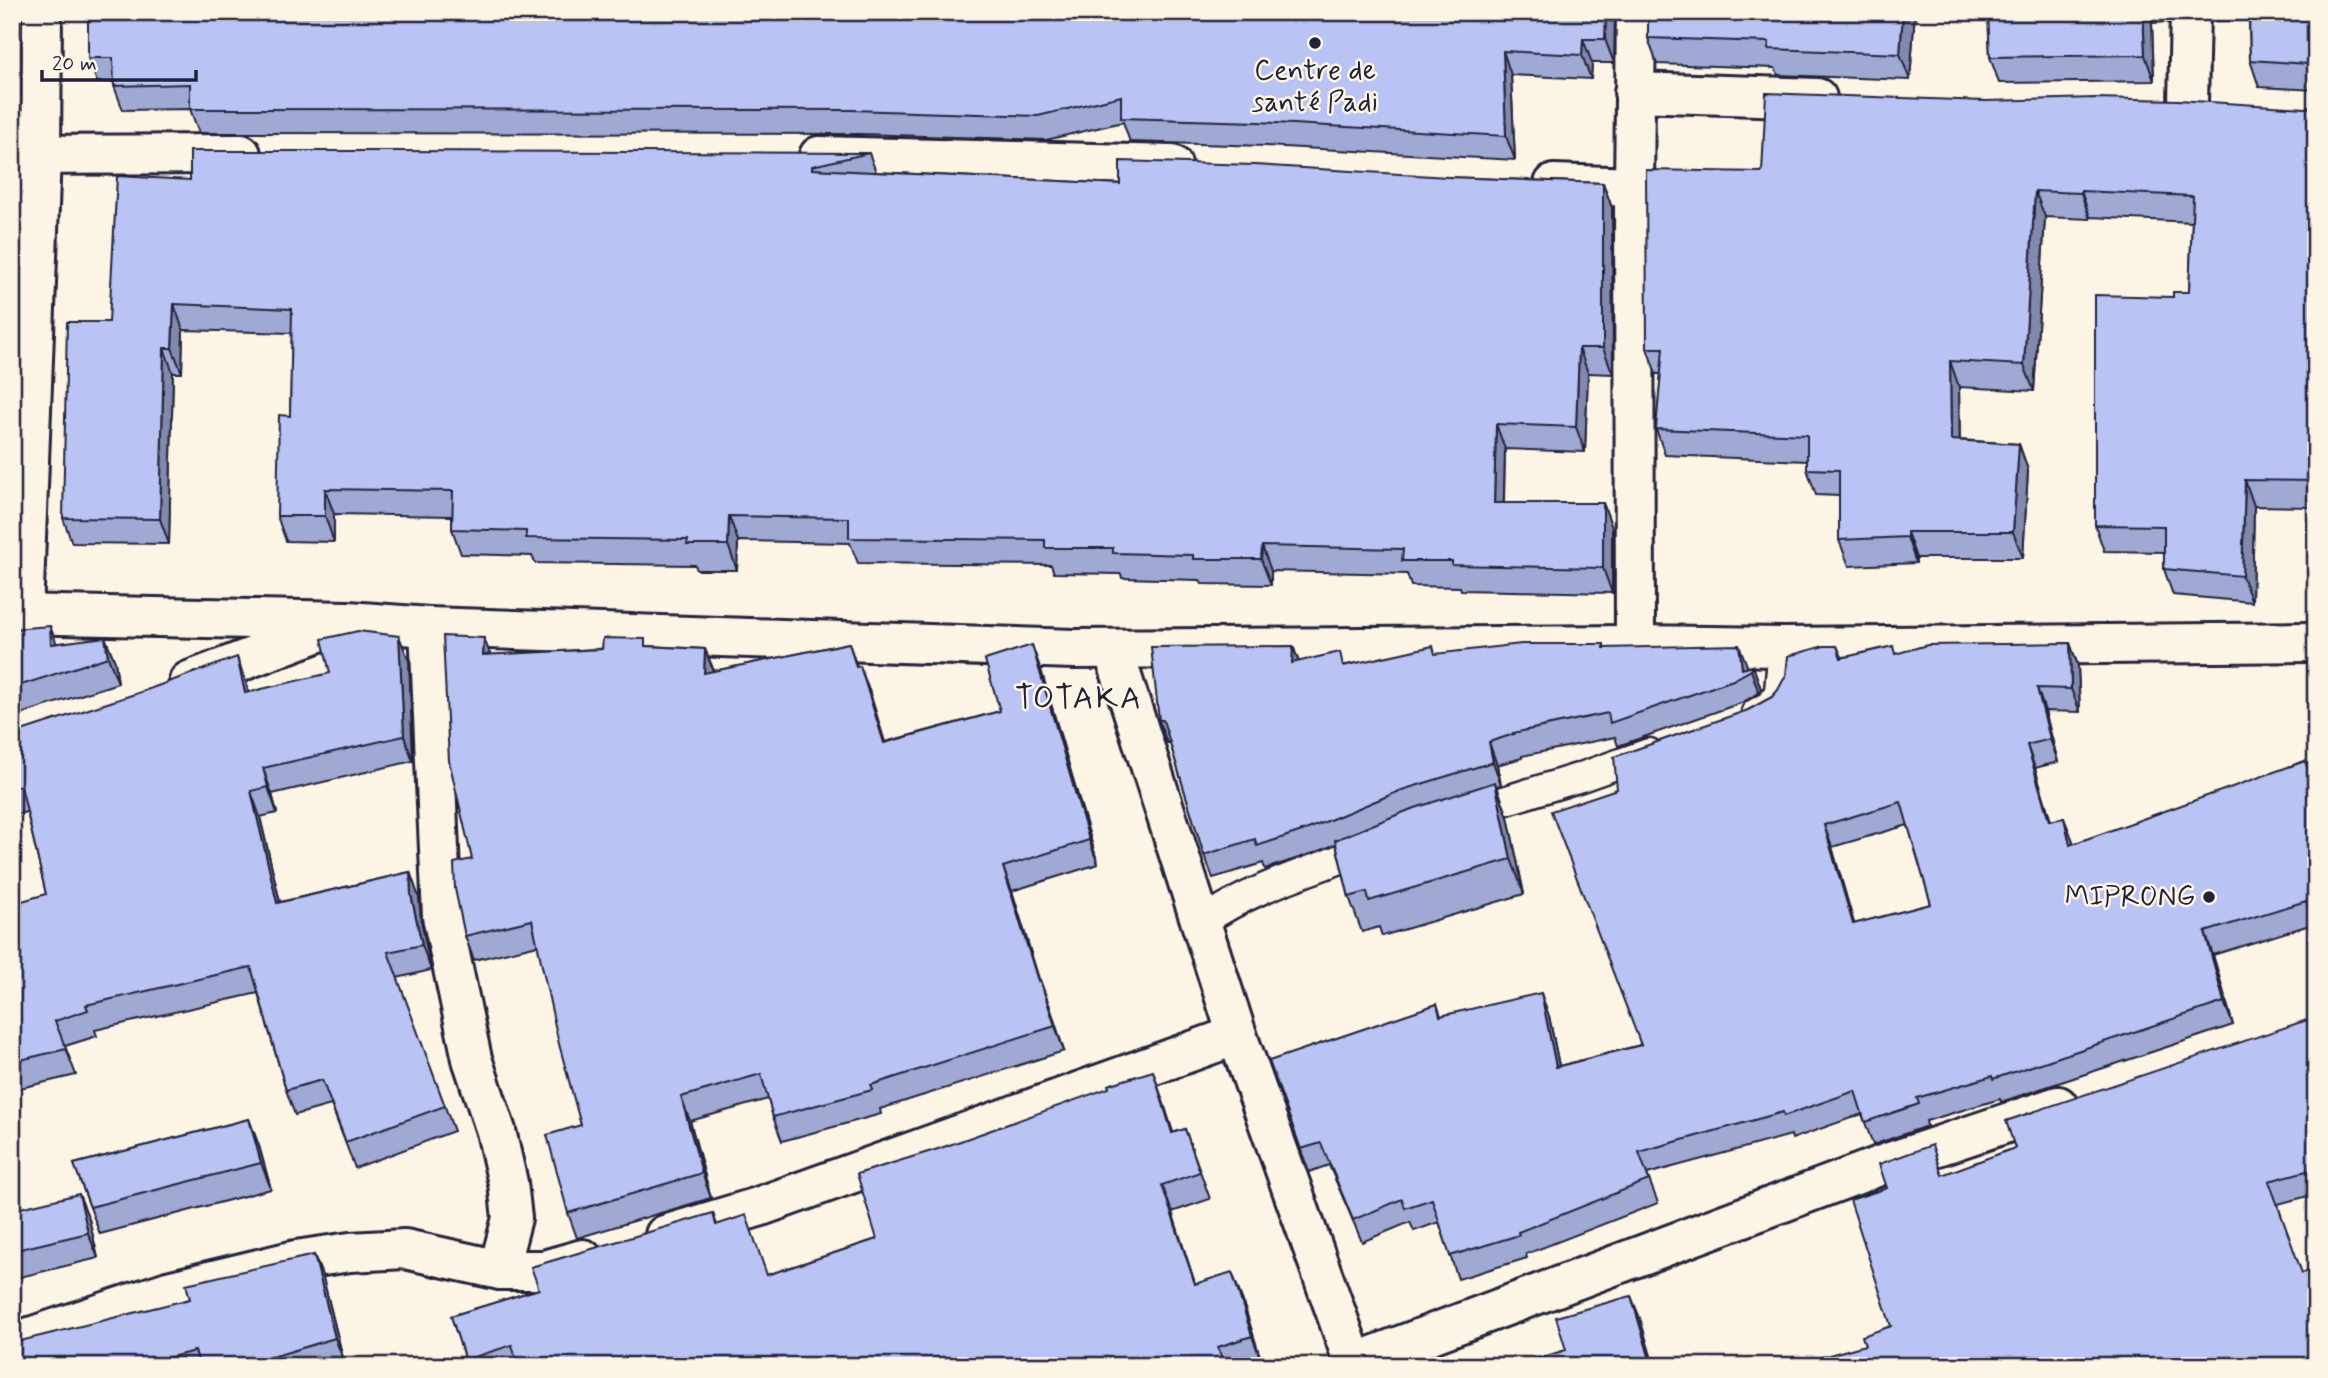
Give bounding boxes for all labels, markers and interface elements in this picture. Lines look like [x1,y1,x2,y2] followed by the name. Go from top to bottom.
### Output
[1307,35,1323,51] marker: Centre de santé Padi
[42,38,196,82] scale bar
[52,50,97,78] text: 20 m
[1252,53,1378,122] place label: Centre de santé Padi
[1015,678,1143,720] district label: TOTAKA
[2065,879,2195,916] place label: MIPRONG
[2201,889,2217,905] marker: MIPRONG

